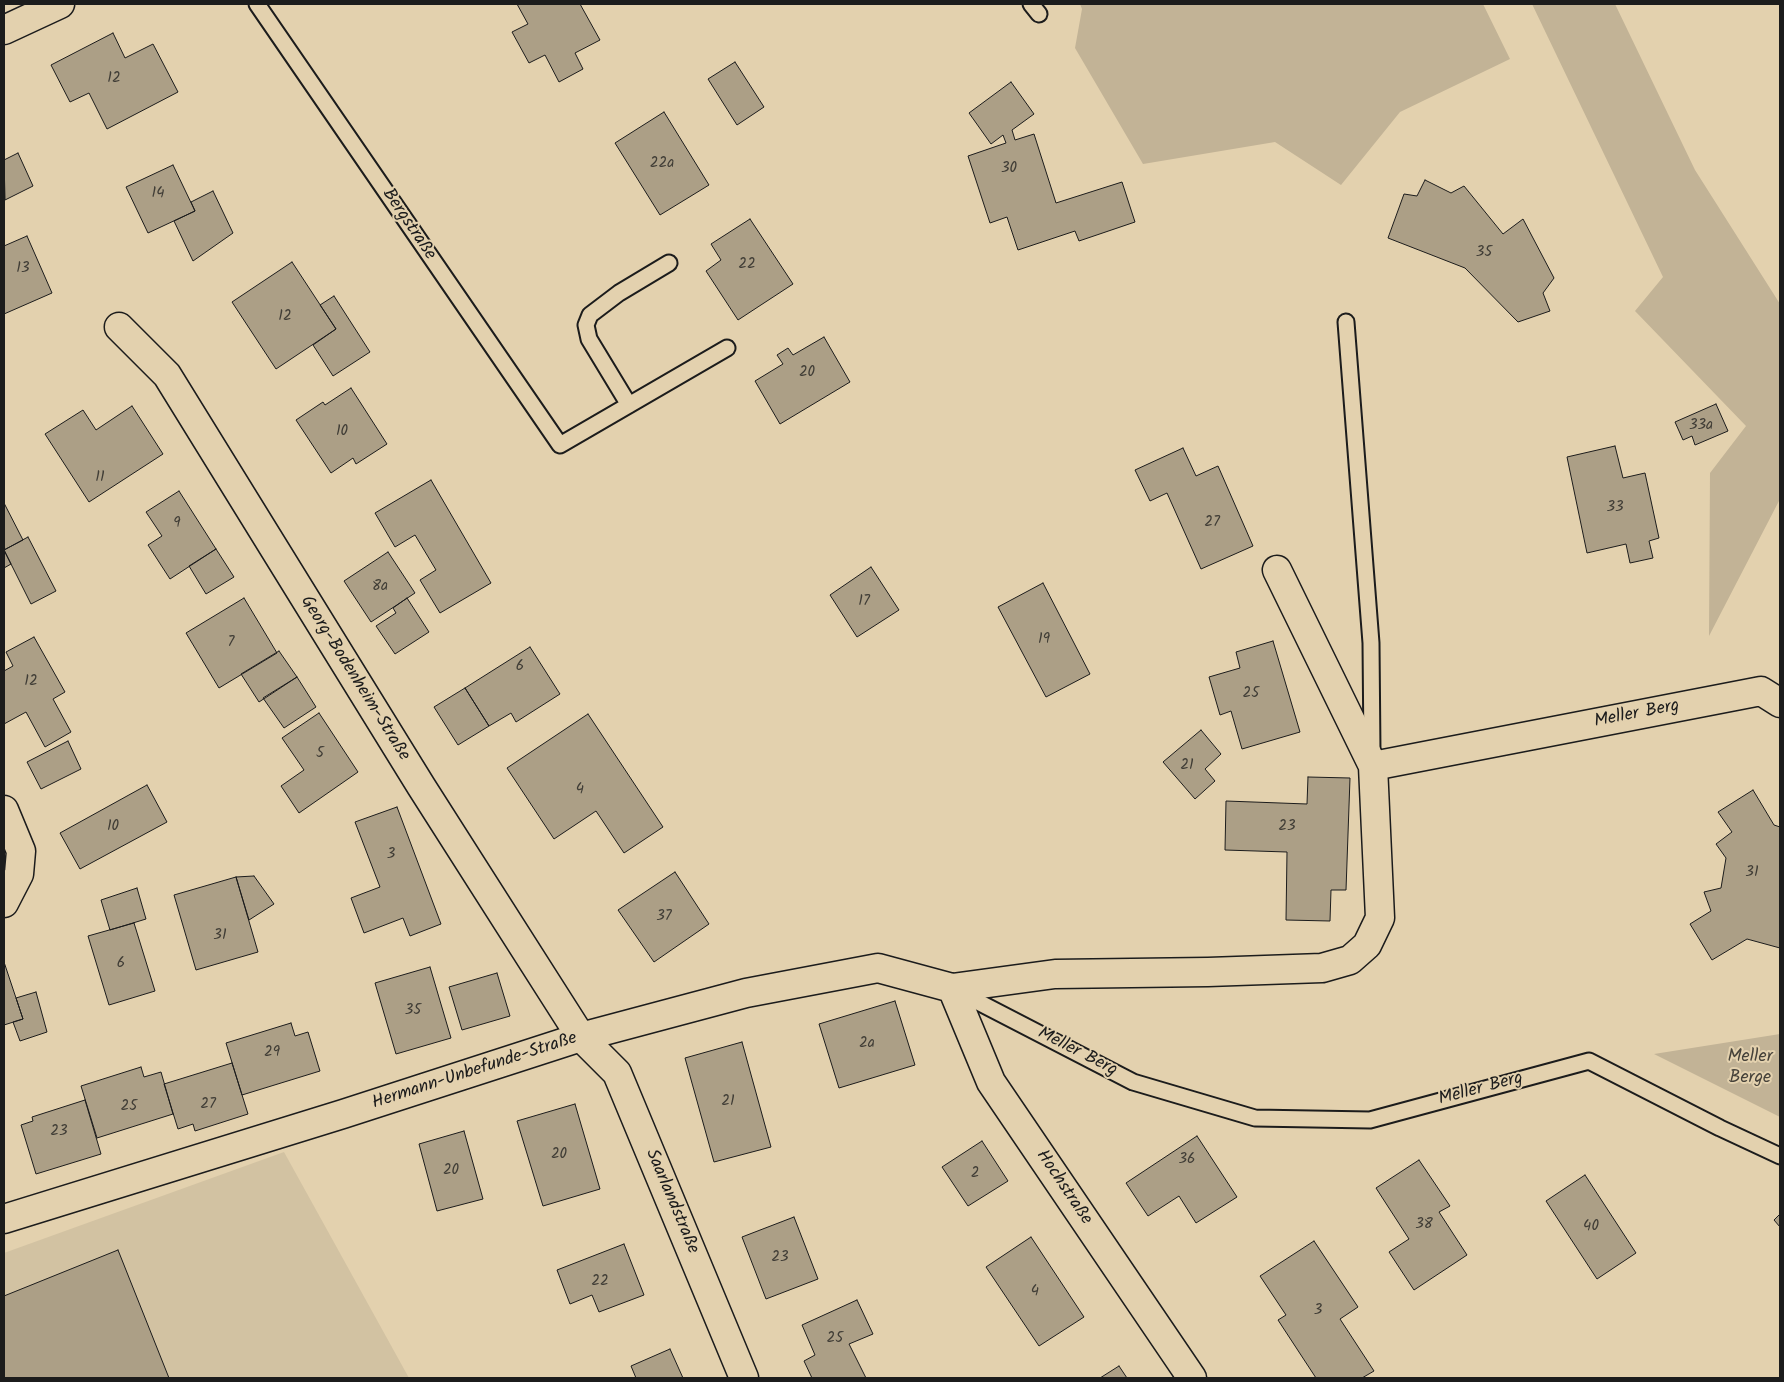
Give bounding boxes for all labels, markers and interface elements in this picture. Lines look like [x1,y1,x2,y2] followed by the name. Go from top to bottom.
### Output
[107,70,121,88] house number: 12
[650,155,674,173] house number: 22a
[1001,160,1017,178] house number: 30
[152,185,164,203] house number: 14
[376,185,440,265] street label: Bergstraße
[1476,244,1492,262] house number: 35
[738,256,756,274] house number: 22
[16,260,30,278] house number: 13
[278,308,292,326] house number: 12
[799,364,815,382] house number: 20
[1689,417,1713,435] house number: 33a
[336,423,348,441] house number: 10
[95,469,105,487] house number: 11
[1606,499,1624,517] house number: 33
[1204,514,1220,532] house number: 27
[173,515,181,533] house number: 9
[372,578,388,596] house number: 8a
[294,593,414,765] street label: Georg-Bodenheim-Straße
[858,593,870,611] house number: 17
[1038,631,1050,649] house number: 19
[228,634,234,652] house number: 7
[516,658,524,676] house number: 6
[24,673,38,691] house number: 12
[1243,685,1259,703] house number: 25
[1592,696,1682,734] street label: Meller Berg
[316,745,324,763] house number: 5
[1180,757,1194,775] house number: 21
[576,781,584,799] house number: 4
[107,818,119,836] house number: 10
[1278,818,1296,836] house number: 23
[387,846,395,864] house number: 3
[1745,864,1759,882] house number: 31
[656,908,672,926] house number: 37
[213,927,227,945] house number: 31
[117,955,125,973] house number: 6
[405,1002,421,1020] house number: 35
[1034,1024,1120,1082] street label: Meller Berg
[370,1029,580,1115] street label: Hermann-Unbefunde-Straße
[859,1035,875,1053] house number: 2a
[264,1044,280,1062] house number: 29
[1727,1047,1773,1090] park label: Meller Berge
[1436,1068,1526,1112] street label: Meller Berg
[721,1093,735,1111] house number: 21
[200,1096,216,1114] house number: 27
[121,1098,137,1116] house number: 25
[50,1123,68,1141] house number: 23
[551,1146,567,1164] house number: 20
[639,1146,703,1258] street label: Saarlandstraße
[1030,1147,1096,1229] street label: Hochstraße
[1179,1151,1195,1169] house number: 36
[443,1162,459,1180] house number: 20
[971,1165,979,1183] house number: 2
[1415,1216,1433,1234] house number: 38
[1583,1218,1599,1236] house number: 40
[771,1249,789,1267] house number: 23
[591,1273,609,1291] house number: 22
[1031,1283,1039,1301] house number: 4
[1314,1302,1322,1320] house number: 3
[827,1330,843,1348] house number: 25

